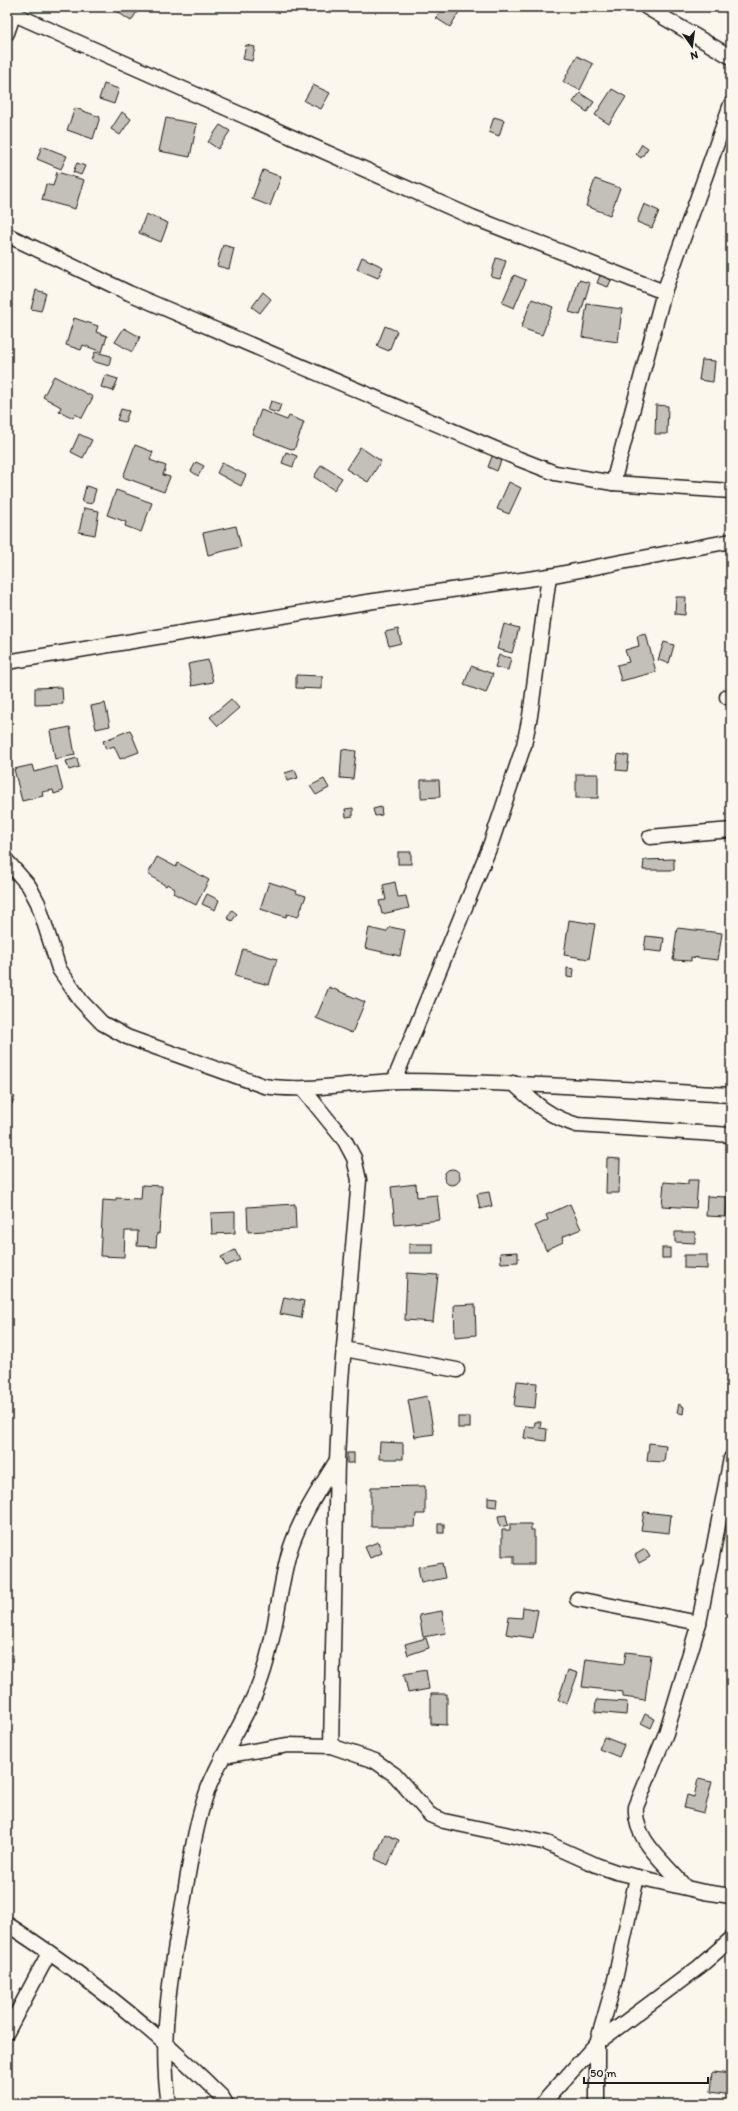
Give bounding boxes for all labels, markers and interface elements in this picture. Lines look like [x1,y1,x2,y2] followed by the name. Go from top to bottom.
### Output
[672,26,712,66] north arrow
[689,48,699,62] text: N
[584,2059,708,2085] scale bar
[590,2066,616,2080] text: 50 m

